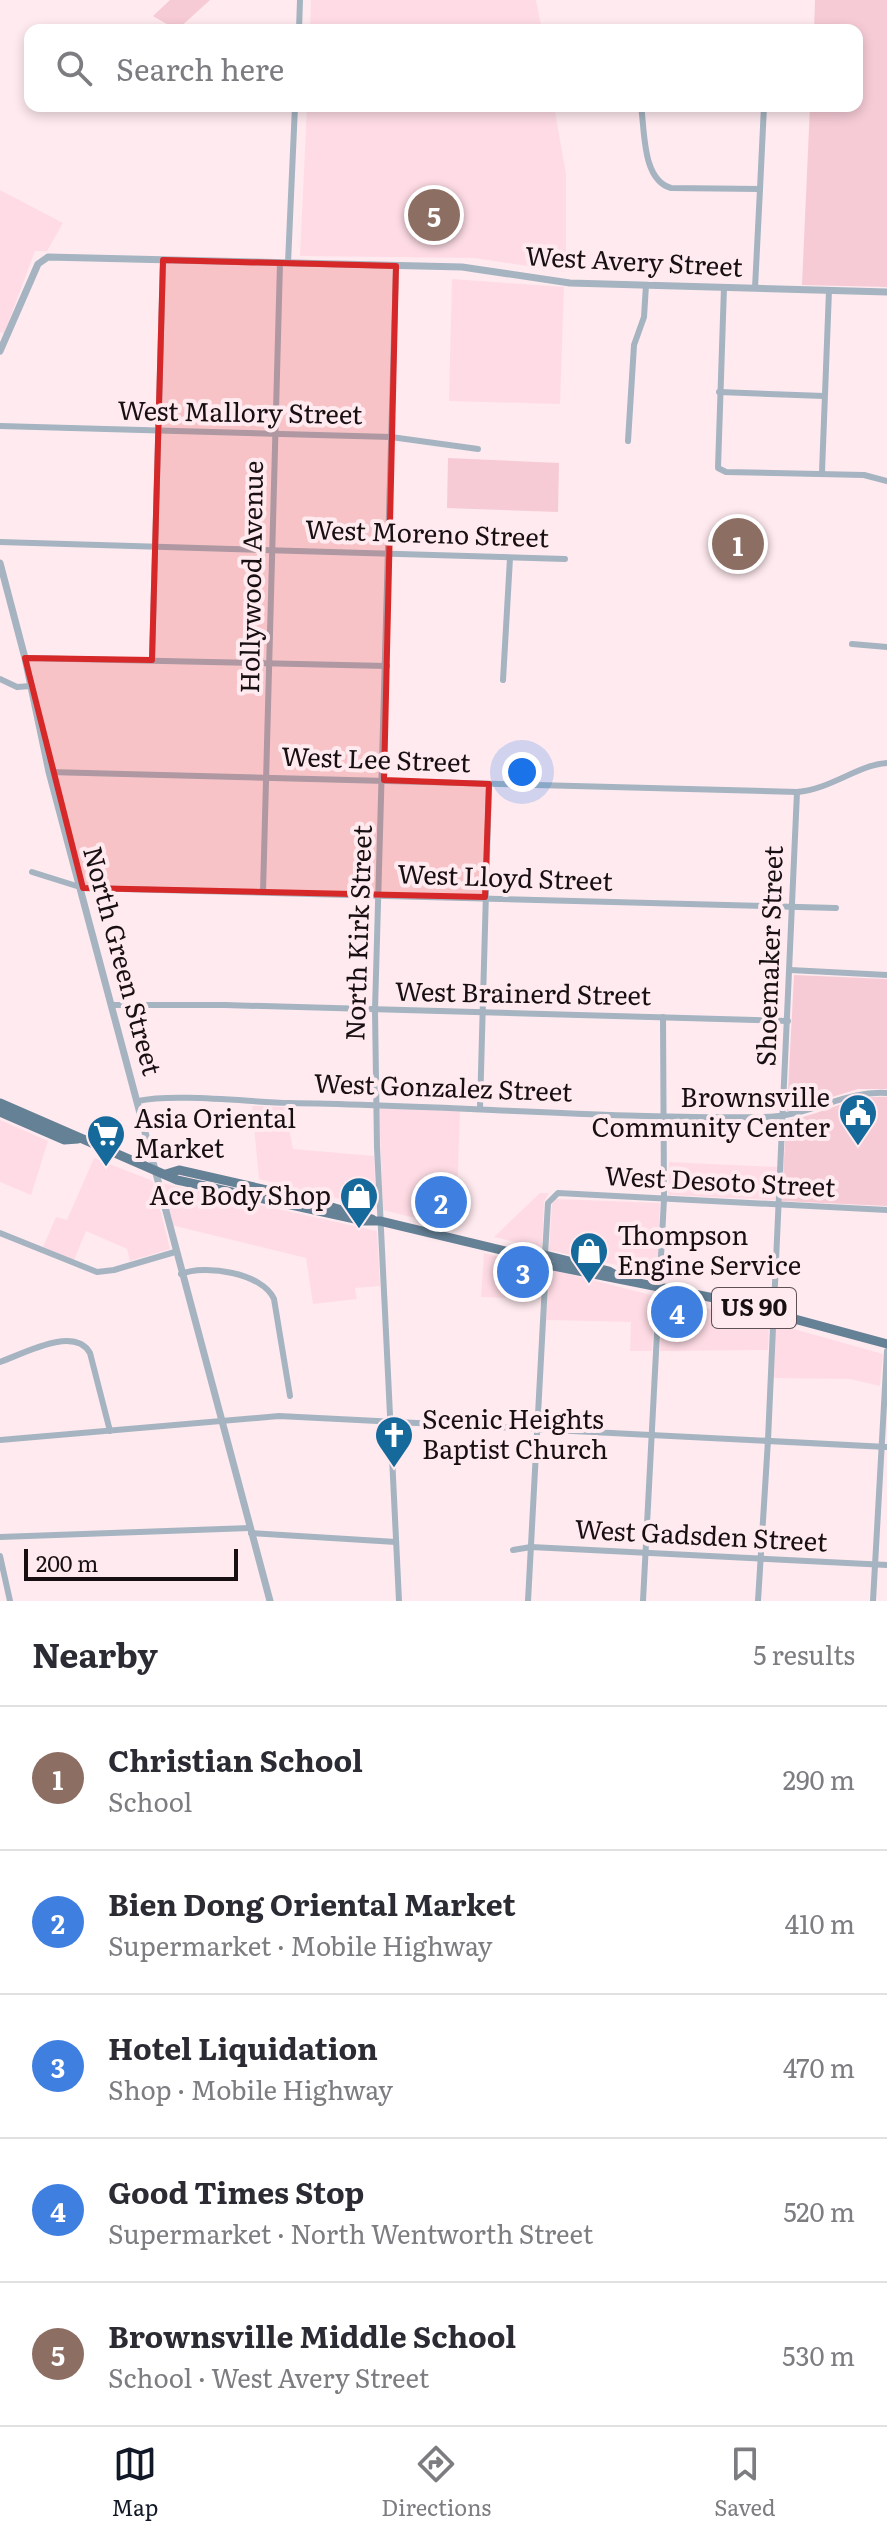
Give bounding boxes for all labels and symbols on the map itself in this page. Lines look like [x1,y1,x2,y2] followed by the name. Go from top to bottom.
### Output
[408,185,460,245] pin: 5
[524,234,744,285] street label: West Avery Street
[117,389,363,432] street label: West Mallory Street
[228,460,271,694] street label: Hollywood Avenue
[304,508,550,555] street label: West Moreno Street
[712,514,764,574] pin: 1
[281,735,472,780] street label: West Lee Street
[502,752,542,792] your location
[333,824,380,1042] street label: North Kirk Street
[75,841,174,1080] street label: North Green Street
[744,844,791,1067] street label: Shoemaker Street
[397,852,614,899] street label: West Lloyd Street
[395,970,652,1013] street label: West Brainerd Street
[313,1061,574,1110] street label: West Gonzalez Street
[591,1076,831,1145] place label: Brownsville Community Center
[837,1092,879,1147] public building icon: Brownsville Community Center
[134,1097,296,1166] place label: Asia Oriental Market
[85,1113,127,1168] supermarket icon: Asia Oriental Market
[604,1154,837,1205] street label: West Desoto Street
[415,1172,467,1232] pin: 2
[149,1174,331,1213] place label: Ace Body Shop
[338,1175,380,1230] shop icon: Ace Body Shop
[617,1214,801,1283] place label: Thompson Engine Service
[568,1230,610,1285] shop icon: Thompson Engine Service
[497,1242,549,1302] pin: 3
[651,1282,703,1342] pin: 4
[712,1288,796,1328] road number: US 90
[422,1398,608,1467] place label: Scenic Heights Baptist Church
[373,1414,415,1469] church icon: Scenic Heights Baptist Church
[574,1507,829,1560] street label: West Gadsden Street
[24,1545,238,1581] scale bar

